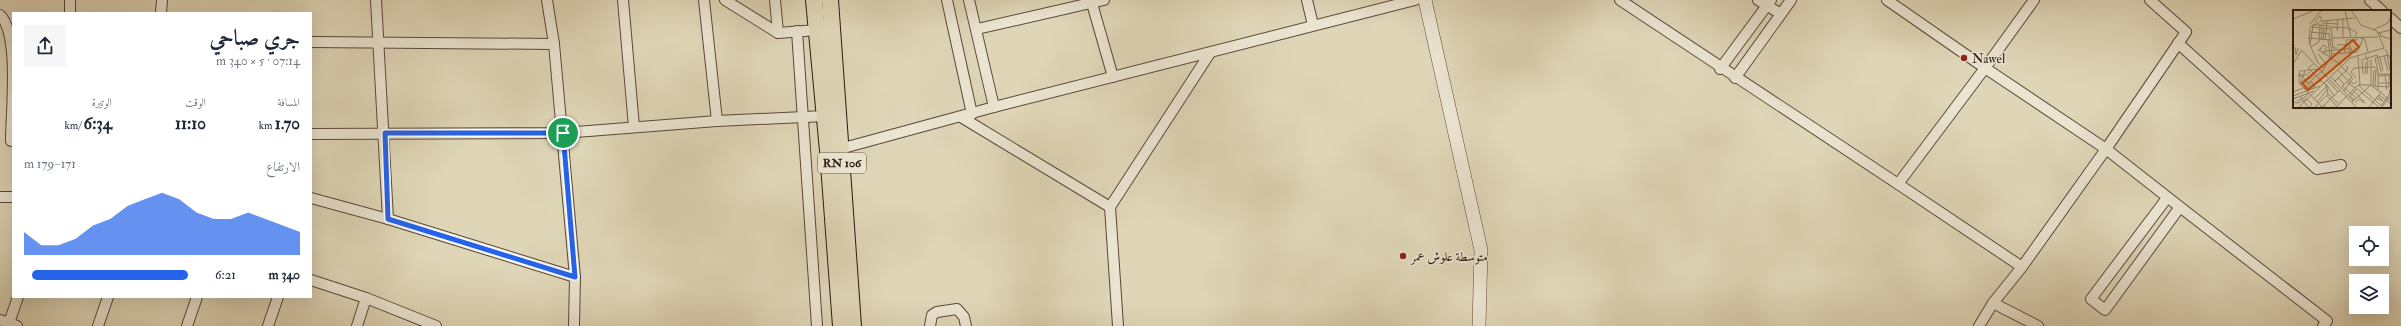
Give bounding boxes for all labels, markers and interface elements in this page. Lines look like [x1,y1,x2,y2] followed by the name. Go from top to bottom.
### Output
[2293,10,2391,108] inset map
[209,24,300,52] text: جري صباحي
[24,25,66,67] button: share
[1972,51,2006,67] place label: Nawel
[216,53,300,69] text: 07:14 · 5 × 340 m
[1959,53,1969,63] marker: Nawel
[92,96,112,109] text: الوتيرة
[185,96,206,109] text: الوقت
[278,96,300,109] text: المسافة
[84,113,112,134] text: 6:34
[175,113,206,134] text: 11:10
[275,113,300,134] text: 1.70
[546,116,580,150] pin
[65,119,84,132] text: /km
[259,119,275,132] text: km
[552,122,574,144] icon: arrive
[818,153,866,173] road number: RN 106
[24,156,76,172] text: 171–179 m
[266,159,300,175] text: الارتفاع
[2349,226,2389,314] map controls
[2349,226,2389,266] button: locate
[1409,249,1488,265] place label: متوسطة علوش عمر
[1398,251,1408,261] marker: متوسطة علوش عمر
[215,267,236,283] text: 6:21
[269,267,300,283] text: 340 m
[2349,274,2389,314] button: layers

